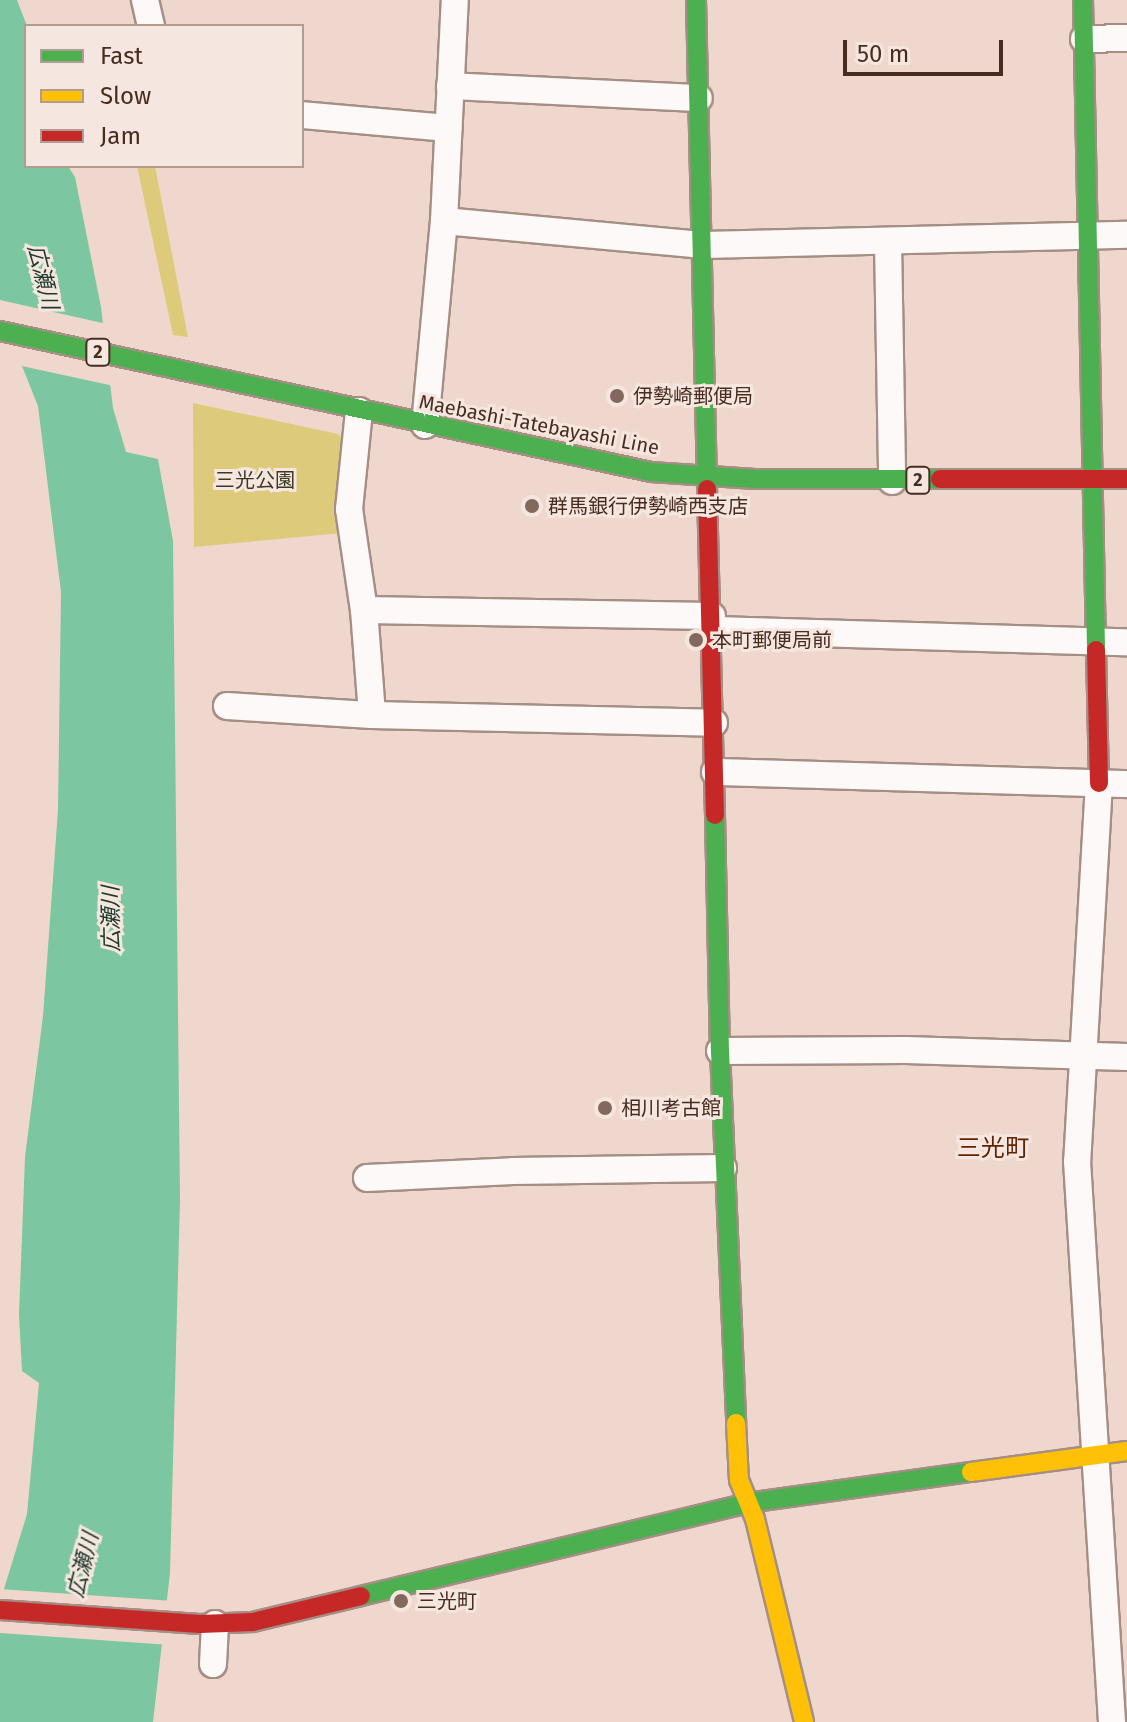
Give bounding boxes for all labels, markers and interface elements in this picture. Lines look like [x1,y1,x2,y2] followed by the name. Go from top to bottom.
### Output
[24,24,304,168] legend
[847,24,1007,74] scale bar
[857,40,909,68] text: 50 m
[100,42,143,70] text: Fast
[100,82,151,110] text: Slow
[100,122,141,150] text: Jam
[22,242,64,312] water label: 広瀬川
[84,338,112,366] road number: 2
[633,384,753,408] place label: 伊勢崎郵便局
[608,387,626,405] marker: 伊勢崎郵便局
[417,390,661,460] street label: Maebashi-Tatebayashi Line
[904,466,932,494] road number: 2
[215,468,295,492] park label: 三光公園
[548,494,748,518] place label: 群馬銀行伊勢崎西支店
[523,497,541,515] marker: 群馬銀行伊勢崎西支店
[712,628,832,652] place label: 本町郵便局前
[687,631,705,649] marker: 本町郵便局前
[97,886,125,952] water label: 広瀬川
[621,1096,721,1120] place label: 相川考古館
[596,1099,614,1117] marker: 相川考古館
[957,1135,1029,1163] district label: 三光町
[62,1530,104,1600] water label: 広瀬川
[417,1589,477,1613] place label: 三光町
[392,1592,410,1610] marker: 三光町

